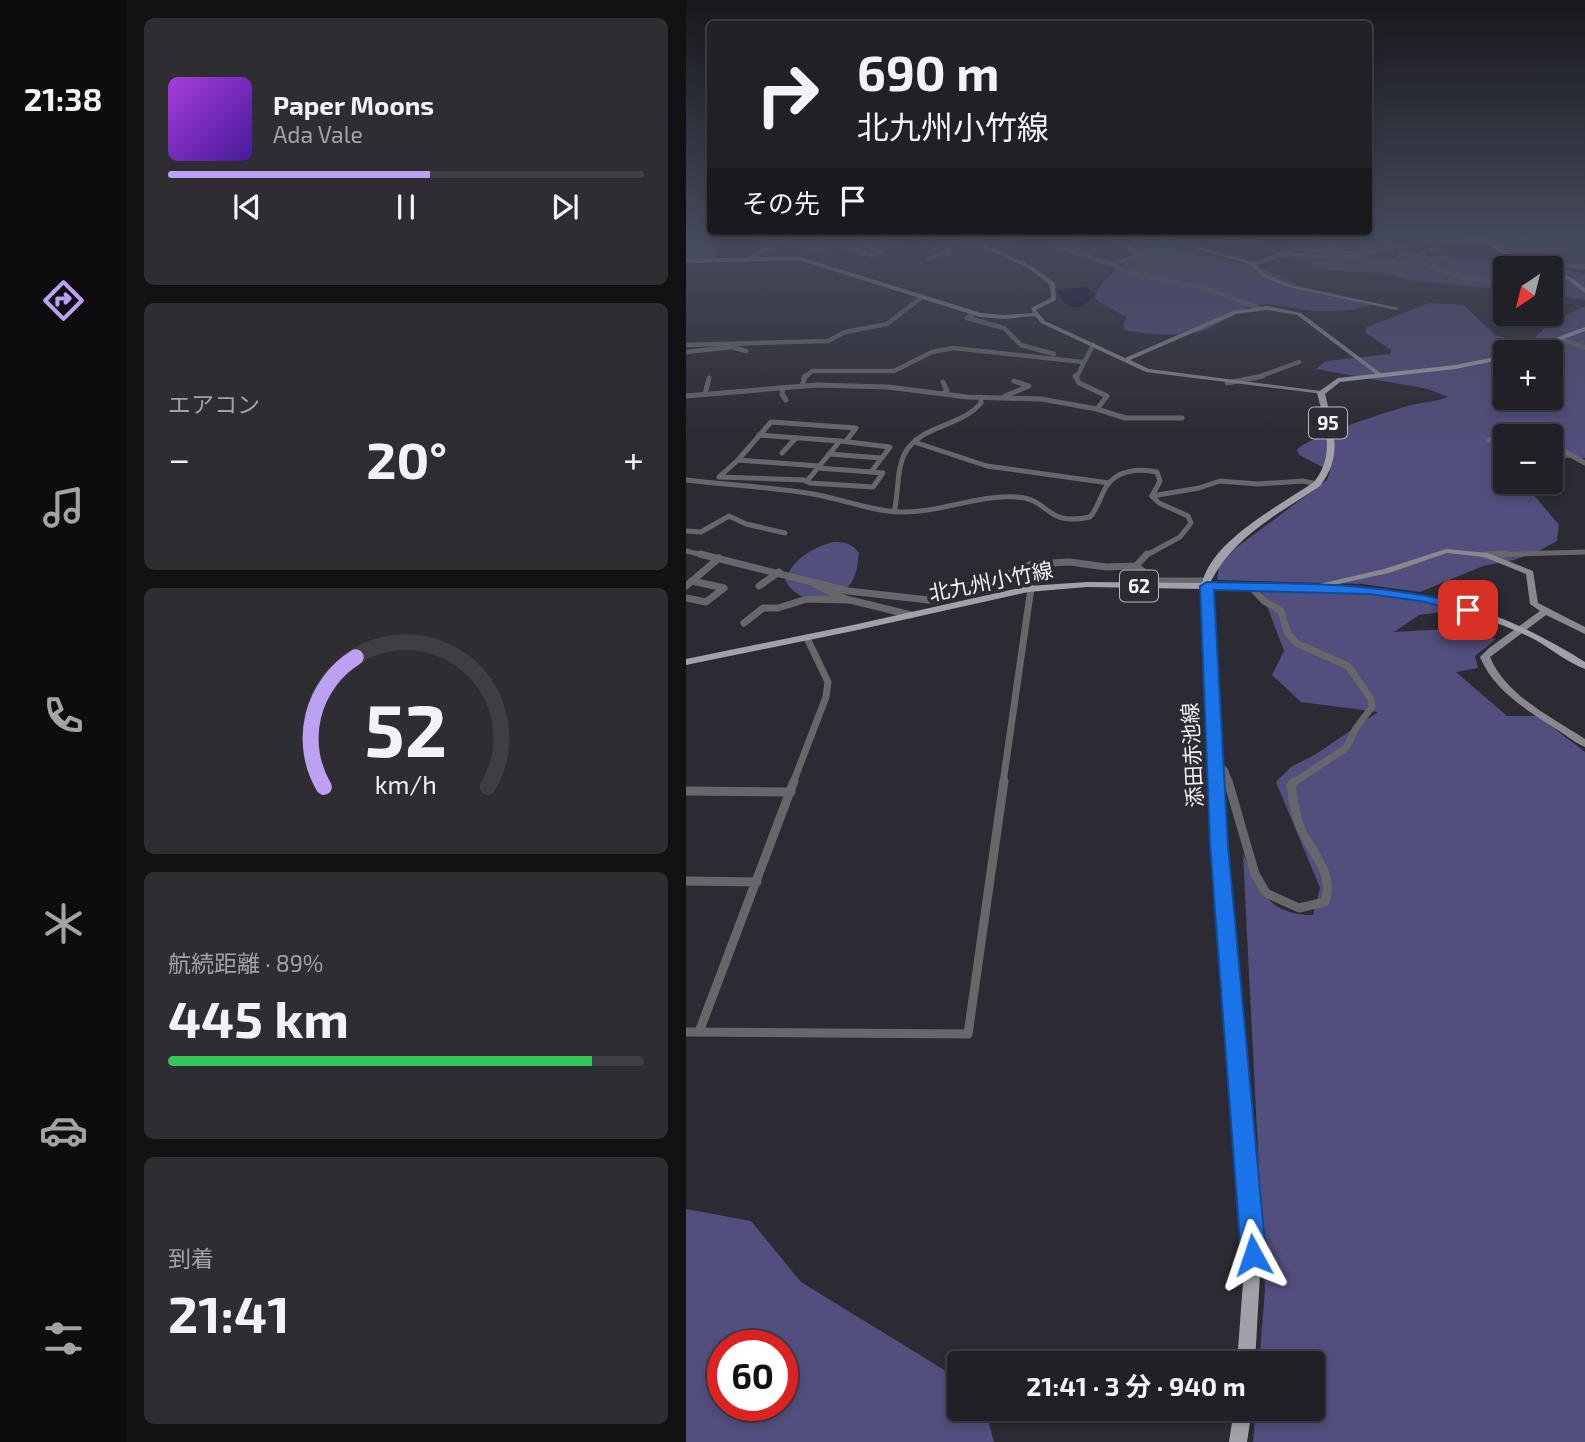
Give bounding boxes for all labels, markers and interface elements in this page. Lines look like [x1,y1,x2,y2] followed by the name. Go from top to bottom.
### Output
[857,42,1000,101] text: 690 m
[742,49,833,140] icon: right
[24,79,102,117] text: 21:38
[273,89,434,120] text: Paper Moons
[857,107,1049,145] text: 北九州小竹線
[273,120,363,148] text: Ada Vale
[834,182,872,220] icon: arrive
[742,187,820,218] text: その先
[228,188,266,226] icon: previous
[387,188,425,226] icon: pause
[546,188,584,226] icon: next
[1493,256,1563,326] north arrow
[1493,256,1563,494] map controls
[39,276,88,325] icon: directions
[1493,340,1563,410] button: +
[168,390,260,418] text: エアコン
[1309,408,1347,438] road number: 95
[1493,424,1563,494] button: −
[366,427,447,489] text: 20°
[168,435,190,481] text: −
[623,435,644,481] text: +
[39,483,88,532] icon: music
[926,556,1055,605] street label: 北九州小竹線
[1120,570,1158,601] road number: 62
[1438,580,1498,640] pin
[1449,591,1487,629] icon: arrive
[365,684,447,772] text: 52
[39,691,88,740] icon: phone
[1176,702,1207,808] street label: 添田赤池線
[375,769,437,799] text: km/h
[39,899,88,948] icon: climate
[168,949,323,977] text: 航続距離 · 89%
[168,986,349,1048] text: 445 km
[39,1106,88,1155] icon: car
[1216,1218,1290,1292] position arrow
[168,1244,214,1272] text: 到着
[168,1281,290,1343] text: 21:41
[39,1314,88,1363] icon: filters
[707,1330,798,1421] speed limit sign: 60
[1026,1370,1246,1401] text: 21:41 · 3 分 · 940 m

